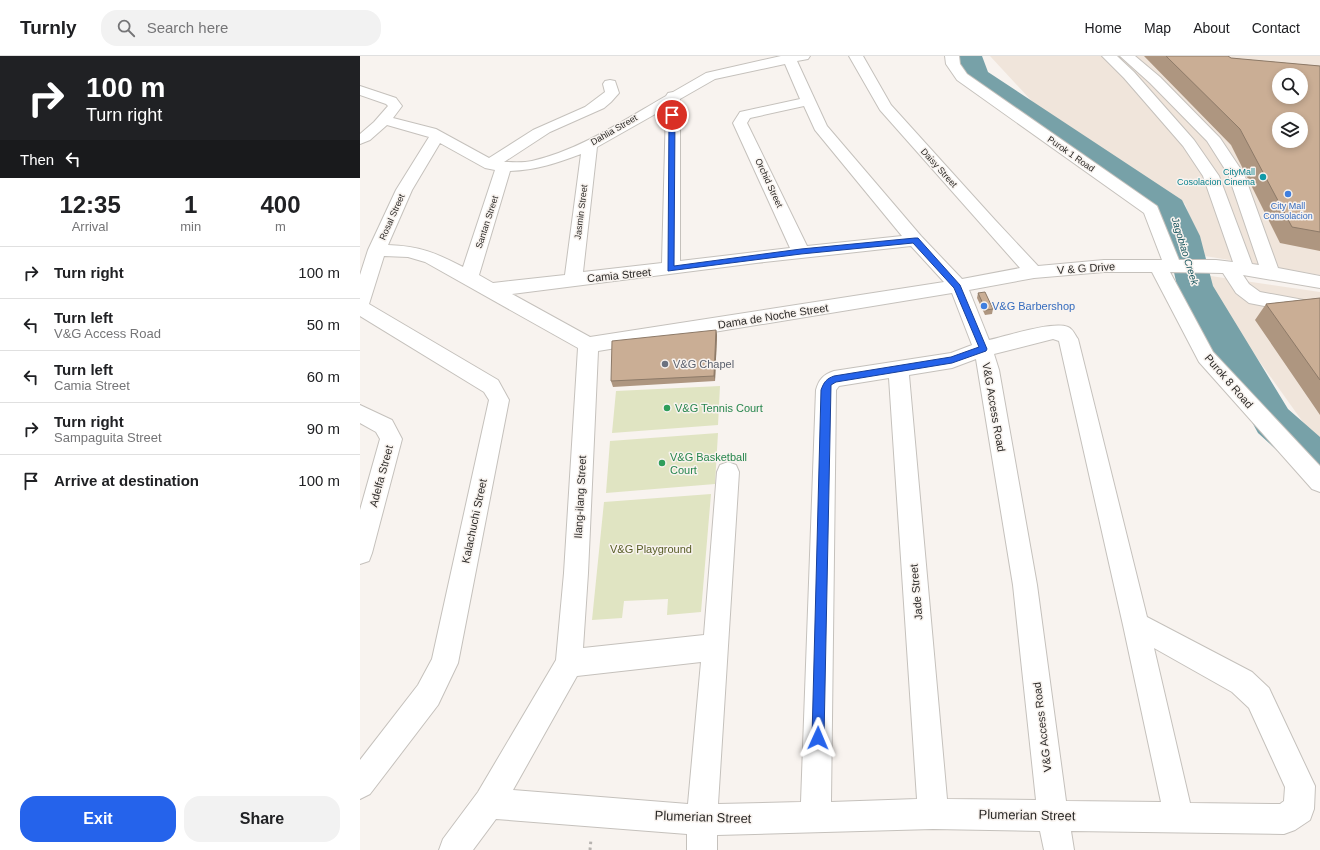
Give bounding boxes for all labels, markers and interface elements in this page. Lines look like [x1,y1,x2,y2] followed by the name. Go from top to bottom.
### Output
[101,10,381,46] search box
[20,17,77,38] text: Turnly
[115,17,137,39] icon: search
[147,19,228,36] text: Search here
[1085,20,1122,36] text: Home
[1144,20,1171,36] text: Map
[1193,20,1230,36] text: About
[1252,20,1300,36] text: Contact
[1272,68,1308,148] map controls
[1272,68,1308,104] button: search
[20,72,72,124] icon: right
[86,72,165,103] text: 100 m
[655,98,689,132] pin
[661,104,683,126] icon: arrive
[86,105,162,125] text: Turn right
[589,112,639,147] street label: Dahlia Street
[1272,112,1308,148] button: layers
[1046,134,1096,174] street label: Purok 1 Road
[919,146,959,190] street label: Daisy Street
[62,148,84,170] icon: left
[20,151,54,168] text: Then
[753,157,785,210] street label: Orchid Street
[1177,167,1255,187] place label: CityMall Cosolacion Cinema
[1258,172,1268,182] marker: CityMall Cosolacion Cinema
[573,184,589,240] street label: Jasmin Street
[1283,189,1293,199] marker: City Mall Consolacion
[59,191,121,218] text: 12:35
[184,191,197,218] text: 1
[261,191,301,218] text: 400
[377,192,407,242] street label: Rosal Street
[474,194,500,250] street label: Santan Street
[1263,201,1313,221] place label: City Mall Consolacion
[1169,215,1201,287] water label: Jagobiao Creek
[72,219,109,234] text: Arrival
[180,219,201,234] text: min
[275,219,286,234] text: m
[1057,260,1115,276] street label: V & G Drive
[20,262,42,284] icon: right
[54,264,124,281] text: Turn right
[298,264,340,281] text: 100 m
[586,266,652,284] street label: Camia Street
[992,300,1075,312] place label: V&G Barbershop
[717,301,829,331] street label: Dama de Noche Street
[979,301,989,311] marker: V&G Barbershop
[54,309,113,326] text: Turn left
[20,314,42,336] icon: left
[307,316,340,333] text: 50 m
[54,326,161,341] text: V&G Access Road
[1202,352,1256,410] street label: Purok 8 Road
[673,358,734,370] place label: V&G Chapel
[660,359,670,369] marker: V&G Chapel
[54,361,113,378] text: Turn left
[980,361,1008,453] street label: V&G Access Road
[20,366,42,388] icon: left
[307,368,340,385] text: 60 m
[54,378,130,393] text: Camia Street
[675,402,763,414] place label: V&G Tennis Court
[662,403,672,413] marker: V&G Tennis Court
[54,413,124,430] text: Turn right
[20,418,42,440] icon: right
[307,420,340,437] text: 90 m
[54,430,162,445] text: Sampaguita Street
[367,444,395,508] street label: Adelfa Street
[670,451,747,476] place label: V&G Basketball Court
[572,455,588,539] street label: Ilang-ilang Street
[657,458,667,468] marker: V&G Basketball Court
[20,470,42,492] icon: arrive
[54,472,199,489] text: Arrive at destination
[298,472,340,489] text: 100 m
[459,478,489,564] street label: Kalachuchi Street
[610,543,692,555] park label: V&G Playground
[908,563,924,621] street label: Jade Street
[1031,681,1053,773] street label: V&G Access Road
[797,717,839,759] position arrow
[20,796,176,842] button: Exit
[184,796,340,842] button: Share
[978,807,1076,823] street label: Plumerian Street
[654,808,752,826] street label: Plumerian Street

